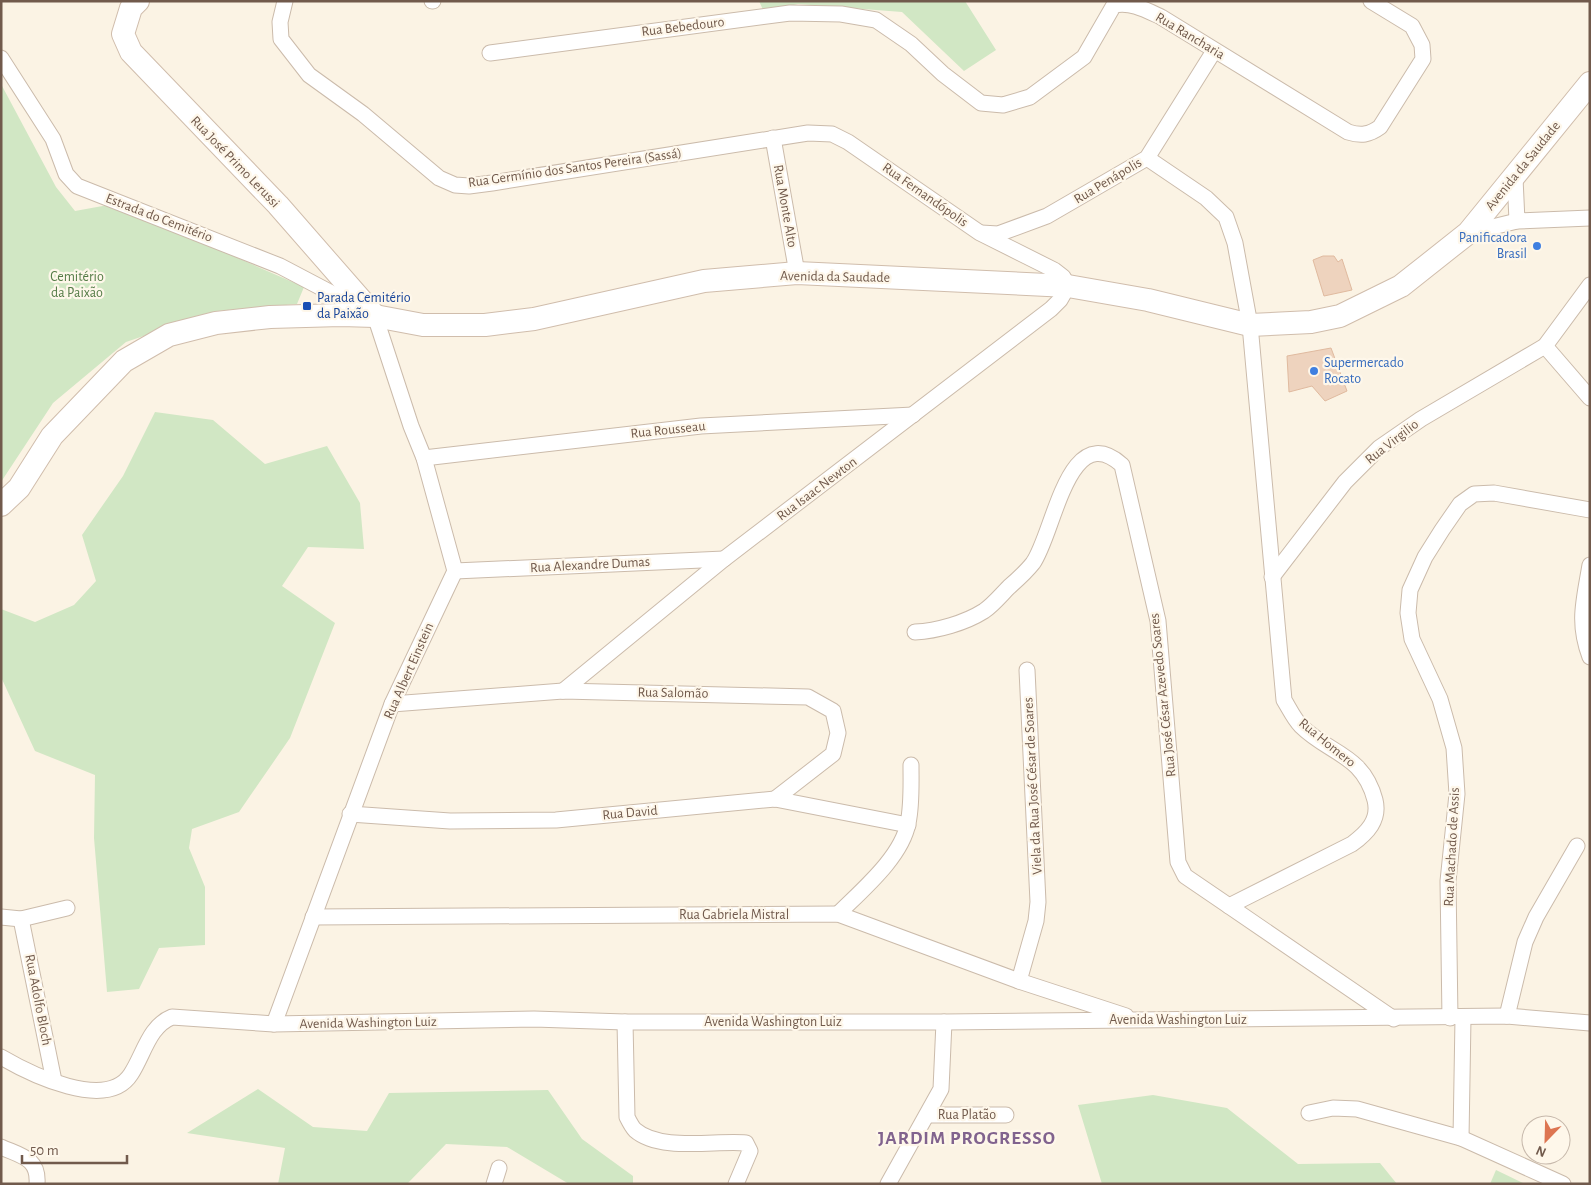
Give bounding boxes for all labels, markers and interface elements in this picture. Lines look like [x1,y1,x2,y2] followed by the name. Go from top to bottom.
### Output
[1153,10,1227,62] street label: Rua Rancharia
[641,15,725,39] street label: Rua Bebedouro
[188,114,282,210] street label: Rua José Primo Lerussi
[1483,119,1563,213] street label: Avenida da Saudade
[467,146,683,190] street label: Rua Germínio dos Santos Pereira (Sassá)
[1072,155,1144,207] street label: Rua Penápolis
[880,160,970,230] street label: Rua Fernandópolis
[771,163,799,249] street label: Rua Monte Alto
[104,191,214,245] street label: Estrada do Cemitério
[1459,231,1528,261] place label: Panificadora Brasil
[1531,240,1543,252] marker: Panificadora Brasil
[780,269,890,285] street label: Avenida da Saudade
[50,270,104,300] park label: Cemitério da Paixão
[317,291,411,321] place label: Parada Cemitério da Paixão
[301,300,313,312] marker: Parada Cemitério da Paixão
[1324,356,1404,386] place label: Supermercado Rocato
[1308,365,1320,377] marker: Supermercado Rocato
[1363,417,1421,467] street label: Rua Virgilio
[630,419,706,441] street label: Rua Rousseau
[774,454,860,524] street label: Rua Isaac Newton
[530,555,650,575] street label: Rua Alexandre Dumas
[1147,612,1179,778] street label: Rua José César Azevedo Soares
[381,621,437,721] street label: Rua Albert Einstein
[637,685,709,701] street label: Rua Salomão
[1021,697,1045,875] street label: Viela da Rua José César de Soares
[1296,716,1358,770] street label: Rua Homero
[1442,787,1462,907] street label: Rua Machado de Assis
[602,804,658,822] street label: Rua David
[679,908,789,922] street label: Rua Gabriela Mistral
[22,953,54,1047] street label: Rua Adolfo Bloch
[1109,1013,1247,1027] street label: Avenida Washington Luiz
[299,1015,437,1031] street label: Avenida Washington Luiz
[704,1015,842,1029] street label: Avenida Washington Luiz
[938,1108,996,1122] street label: Rua Platão
[1521,1115,1571,1165] north arrow
[878,1129,1056,1148] district label: JARDIM PROGRESSO
[22,1132,128,1164] scale bar
[30,1143,59,1158] text: 50 m
[1534,1143,1549,1159] text: N

